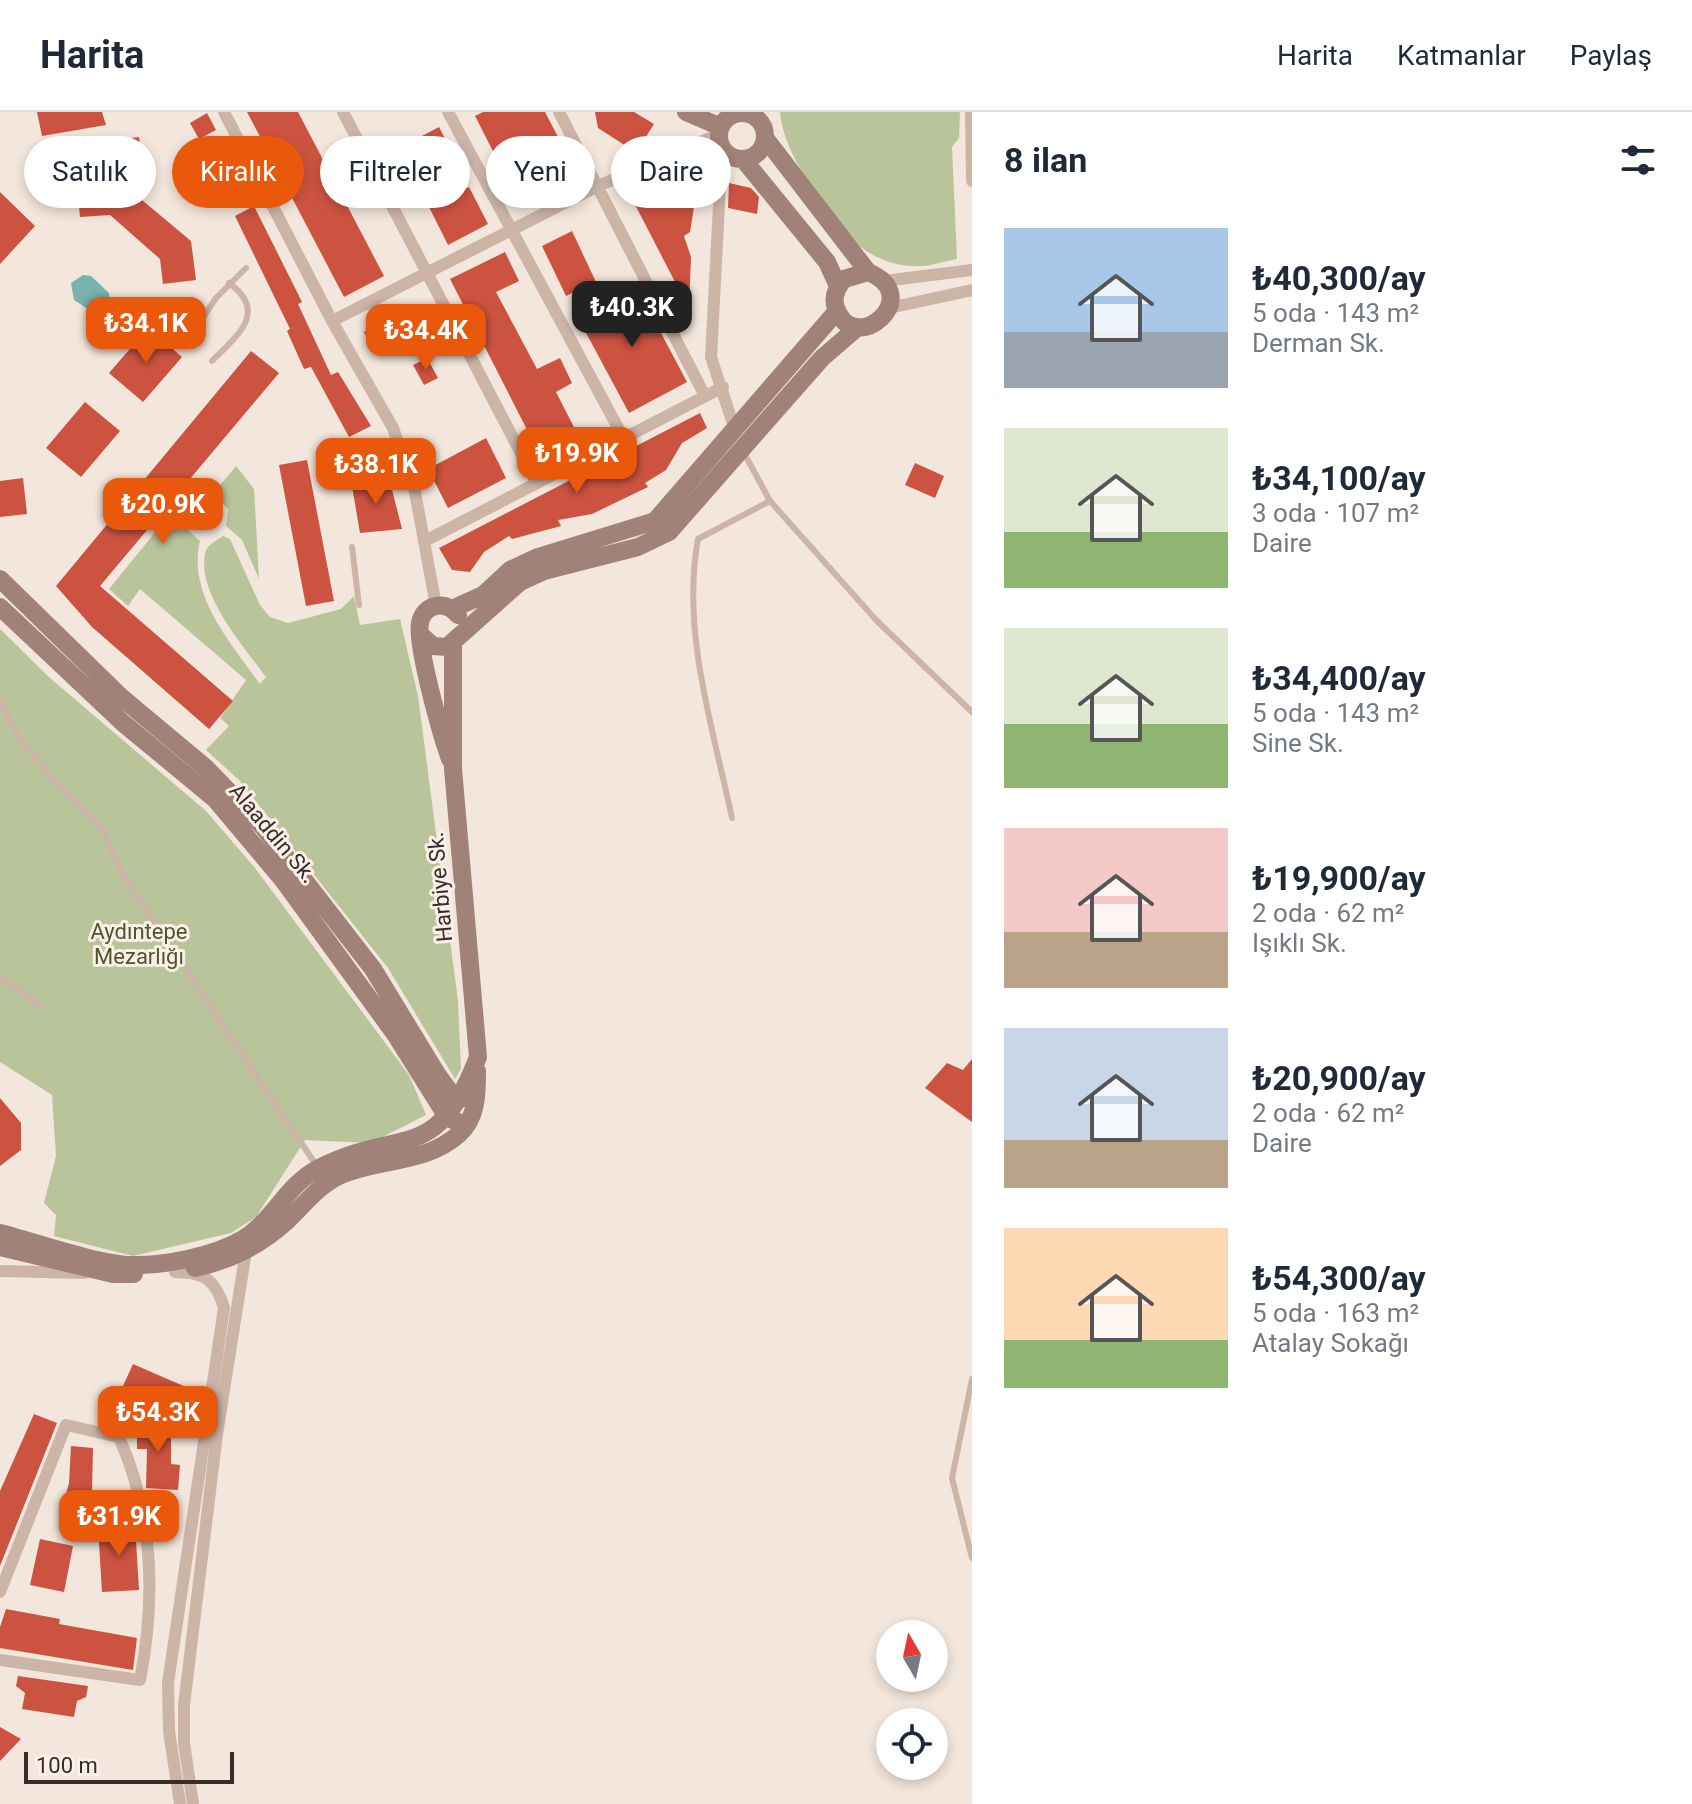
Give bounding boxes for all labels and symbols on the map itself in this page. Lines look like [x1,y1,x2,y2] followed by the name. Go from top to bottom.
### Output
[567,281,697,349] pin: ₺40.3K
[81,297,211,365] pin: ₺34.1K
[361,304,491,372] pin: ₺34.4K
[512,427,642,495] pin: ₺19.9K
[311,438,441,506] pin: ₺38.1K
[98,478,228,546] pin: ₺20.9K
[224,778,322,888] street label: Alaaddin Sk.
[423,831,457,943] street label: Harbiye Sk.
[91,919,187,969] park label: Aydıntepe Mezarlığı
[93,1386,223,1454] pin: ₺54.3K
[54,1490,184,1558] pin: ₺31.9K
[876,1620,948,1692] north arrow
[24,1748,234,1784] scale bar

